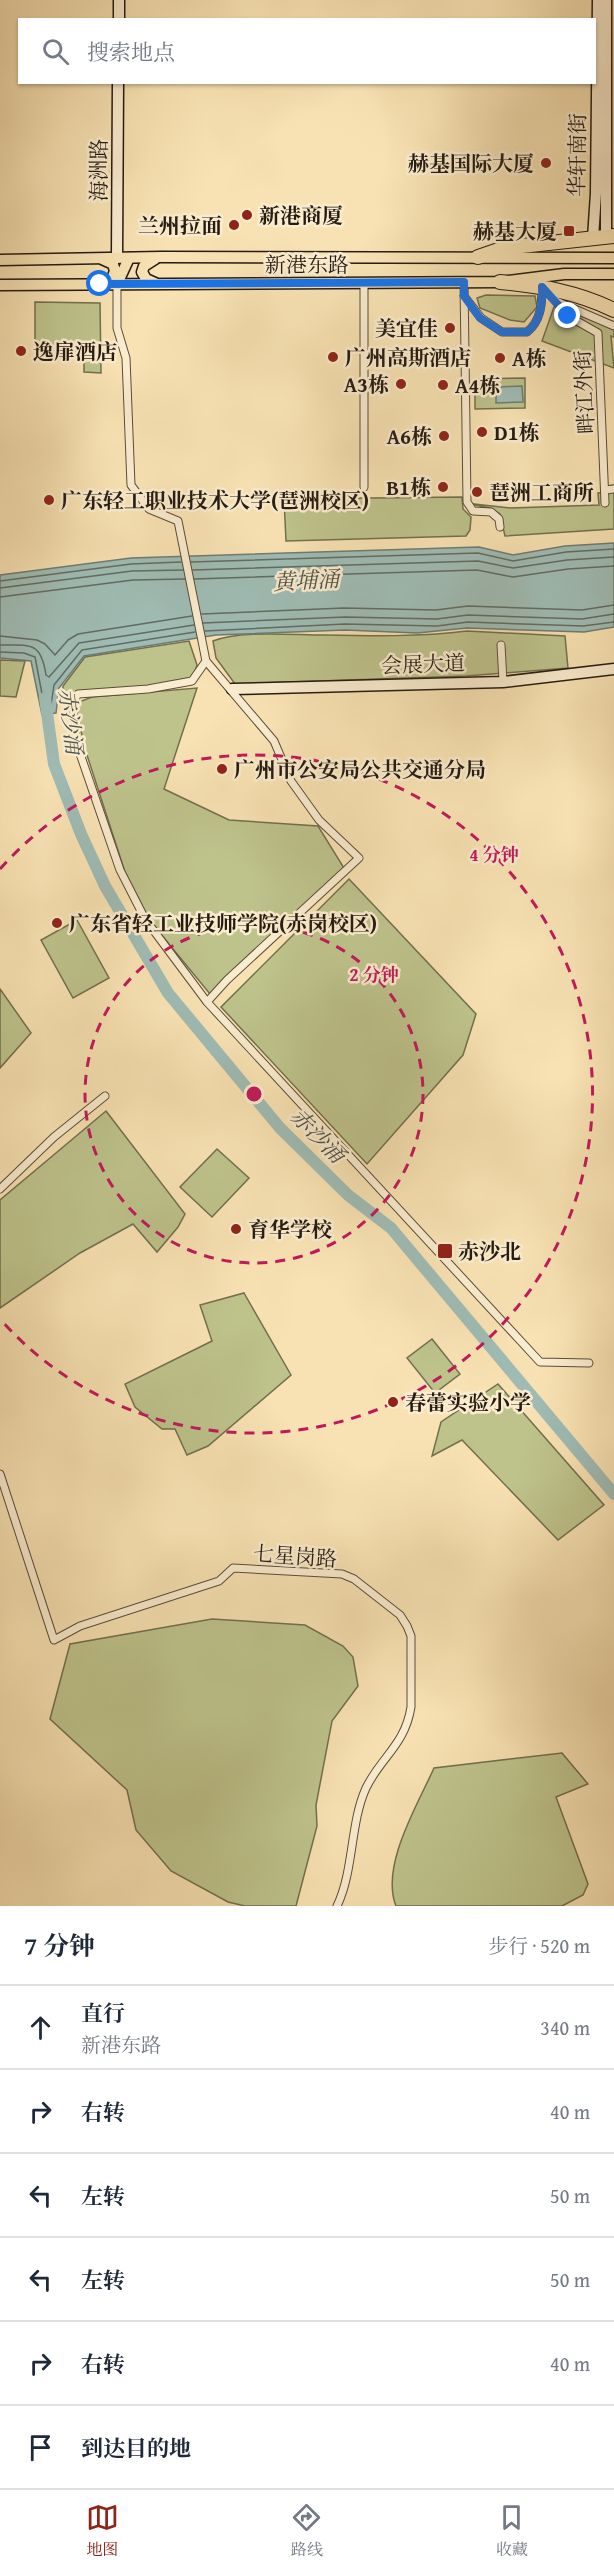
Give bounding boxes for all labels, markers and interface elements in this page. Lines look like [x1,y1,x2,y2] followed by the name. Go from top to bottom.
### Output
[18,18,596,84] search box
[39,35,72,68] icon: search
[87,36,175,68] text: 搜索地点
[561,113,593,197] street label: 华轩南街
[83,139,114,202] street label: 海洲路
[408,148,534,179] place label: 赫基国际大厦
[539,156,553,170] marker: 赫基国际大厦
[259,200,343,231] place label: 新港商厦
[240,208,254,222] marker: 新港商厦
[138,210,222,241] place label: 兰州拉面
[473,216,557,247] place label: 赫基大厦
[227,218,241,232] marker: 兰州拉面
[562,224,576,238] marker: 赫基大厦
[265,249,349,280] street label: 新港东路
[86,270,112,296] route start
[554,302,580,328] route end
[375,313,438,344] place label: 美宜佳
[443,321,457,335] marker: 美宜佳
[33,336,117,367] place label: 逸扉酒店
[345,342,471,373] place label: 广州高斯酒店
[512,343,546,374] place label: A栋
[14,344,28,358] marker: 逸扉酒店
[566,349,602,435] street label: 畔江外街
[326,350,340,364] marker: 广州高斯酒店
[493,351,507,365] marker: A栋
[344,369,389,400] place label: A3栋
[455,370,500,401] place label: A4栋
[394,377,408,391] marker: A3栋
[436,378,450,392] marker: A4栋
[494,417,540,448] place label: D1栋
[387,421,432,452] place label: A6栋
[475,425,489,439] marker: D1栋
[437,429,451,443] marker: A6栋
[386,472,431,503] place label: B1栋
[489,477,594,508] place label: 琶洲工商所
[436,480,450,494] marker: B1栋
[61,485,369,516] place label: 广东轻工职业技术大学(琶洲校区)
[470,485,484,499] marker: 琶洲工商所
[42,493,56,507] marker: 广东轻工职业技术大学(琶洲校区)
[272,562,343,598] water label: 黄埔涌
[380,647,466,681] street label: 会展大道
[51,686,91,759] water label: 赤沙涌
[234,754,486,785] place label: 广州市公安局公共交通分局
[215,762,229,776] marker: 广州市公安局公共交通分局
[469,841,519,868] text: 4 分钟
[69,908,377,939] place label: 广东省轻工业技师学院(赤岗校区)
[50,916,64,930] marker: 广东省轻工业技师学院(赤岗校区)
[349,961,399,988] text: 2 分钟
[244,1084,264,1104] centre of rings
[283,1100,355,1172] water label: 赤沙涌
[248,1214,332,1245] place label: 育华学校
[229,1222,243,1236] marker: 育华学校
[458,1236,521,1267] place label: 赤沙北
[436,1242,454,1260] marker: 赤沙北
[405,1387,531,1418] place label: 春蕾实验小学
[386,1395,400,1409] marker: 春蕾实验小学
[252,1538,338,1574] street label: 七星岗路
[24,1926,95,1965] text: 7 分钟
[488,1931,590,1960] text: 步行 · 520 m
[81,1997,125,2029] text: 直行
[24,2011,57,2044] icon: ahead
[540,2013,590,2042] text: 340 m
[81,2030,161,2059] text: 新港东路
[24,2095,57,2128] icon: right
[81,2096,125,2128] text: 右转
[550,2097,590,2126] text: 40 m
[24,2179,57,2212] icon: left
[81,2180,125,2212] text: 左转
[550,2181,590,2210] text: 50 m
[24,2263,57,2296] icon: left
[81,2264,125,2296] text: 左转
[550,2265,590,2294] text: 50 m
[24,2347,57,2380] icon: right
[81,2348,125,2380] text: 右转
[550,2349,590,2378] text: 40 m
[24,2431,57,2464] icon: arrive
[81,2432,191,2464] text: 到达目的地
[86,2501,119,2561] tab: 地图
[290,2501,323,2561] tab: 路线
[495,2501,528,2561] tab: 收藏

